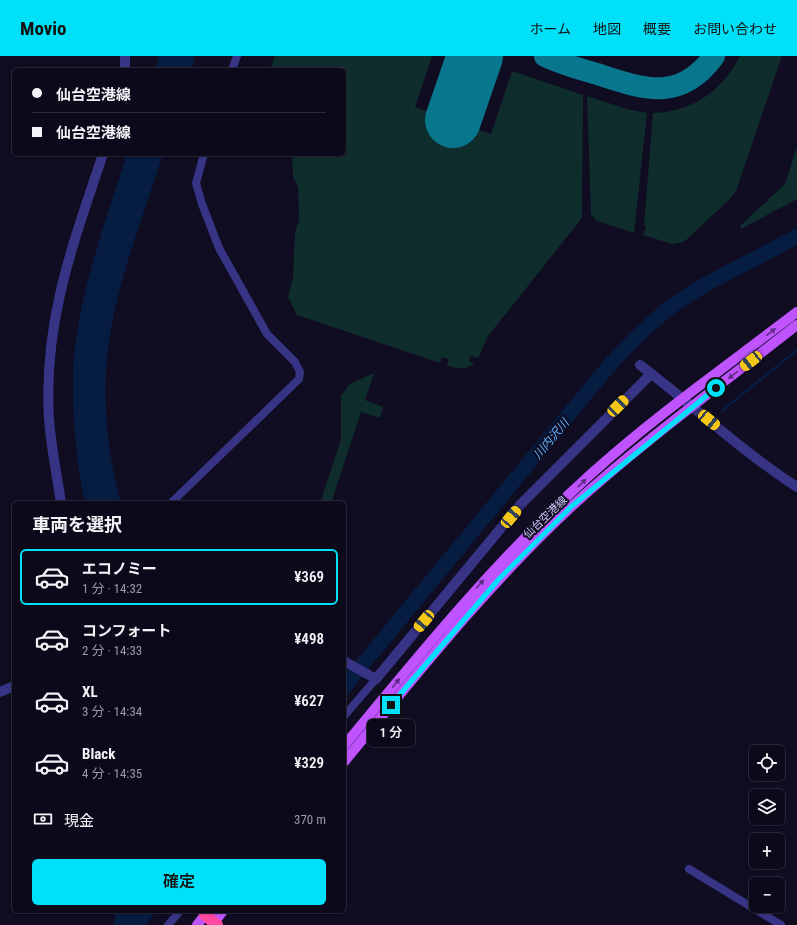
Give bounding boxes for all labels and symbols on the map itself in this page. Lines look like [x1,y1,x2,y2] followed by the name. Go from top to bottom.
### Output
[765,328,776,336] one-way arrow
[738,349,764,373] car
[728,371,739,379] one-way arrow
[707,379,725,397] route start
[605,393,631,419] car
[696,408,722,432] car
[530,415,573,462] water label: 川内沢川
[577,478,587,488] one-way arrow
[521,494,570,541] street label: 仙台空港線
[499,504,523,530] car
[475,580,484,589] one-way arrow
[412,608,436,634] car
[391,678,400,689] one-way arrow
[382,696,400,714] route end
[367,719,415,747] callout: 1 分

